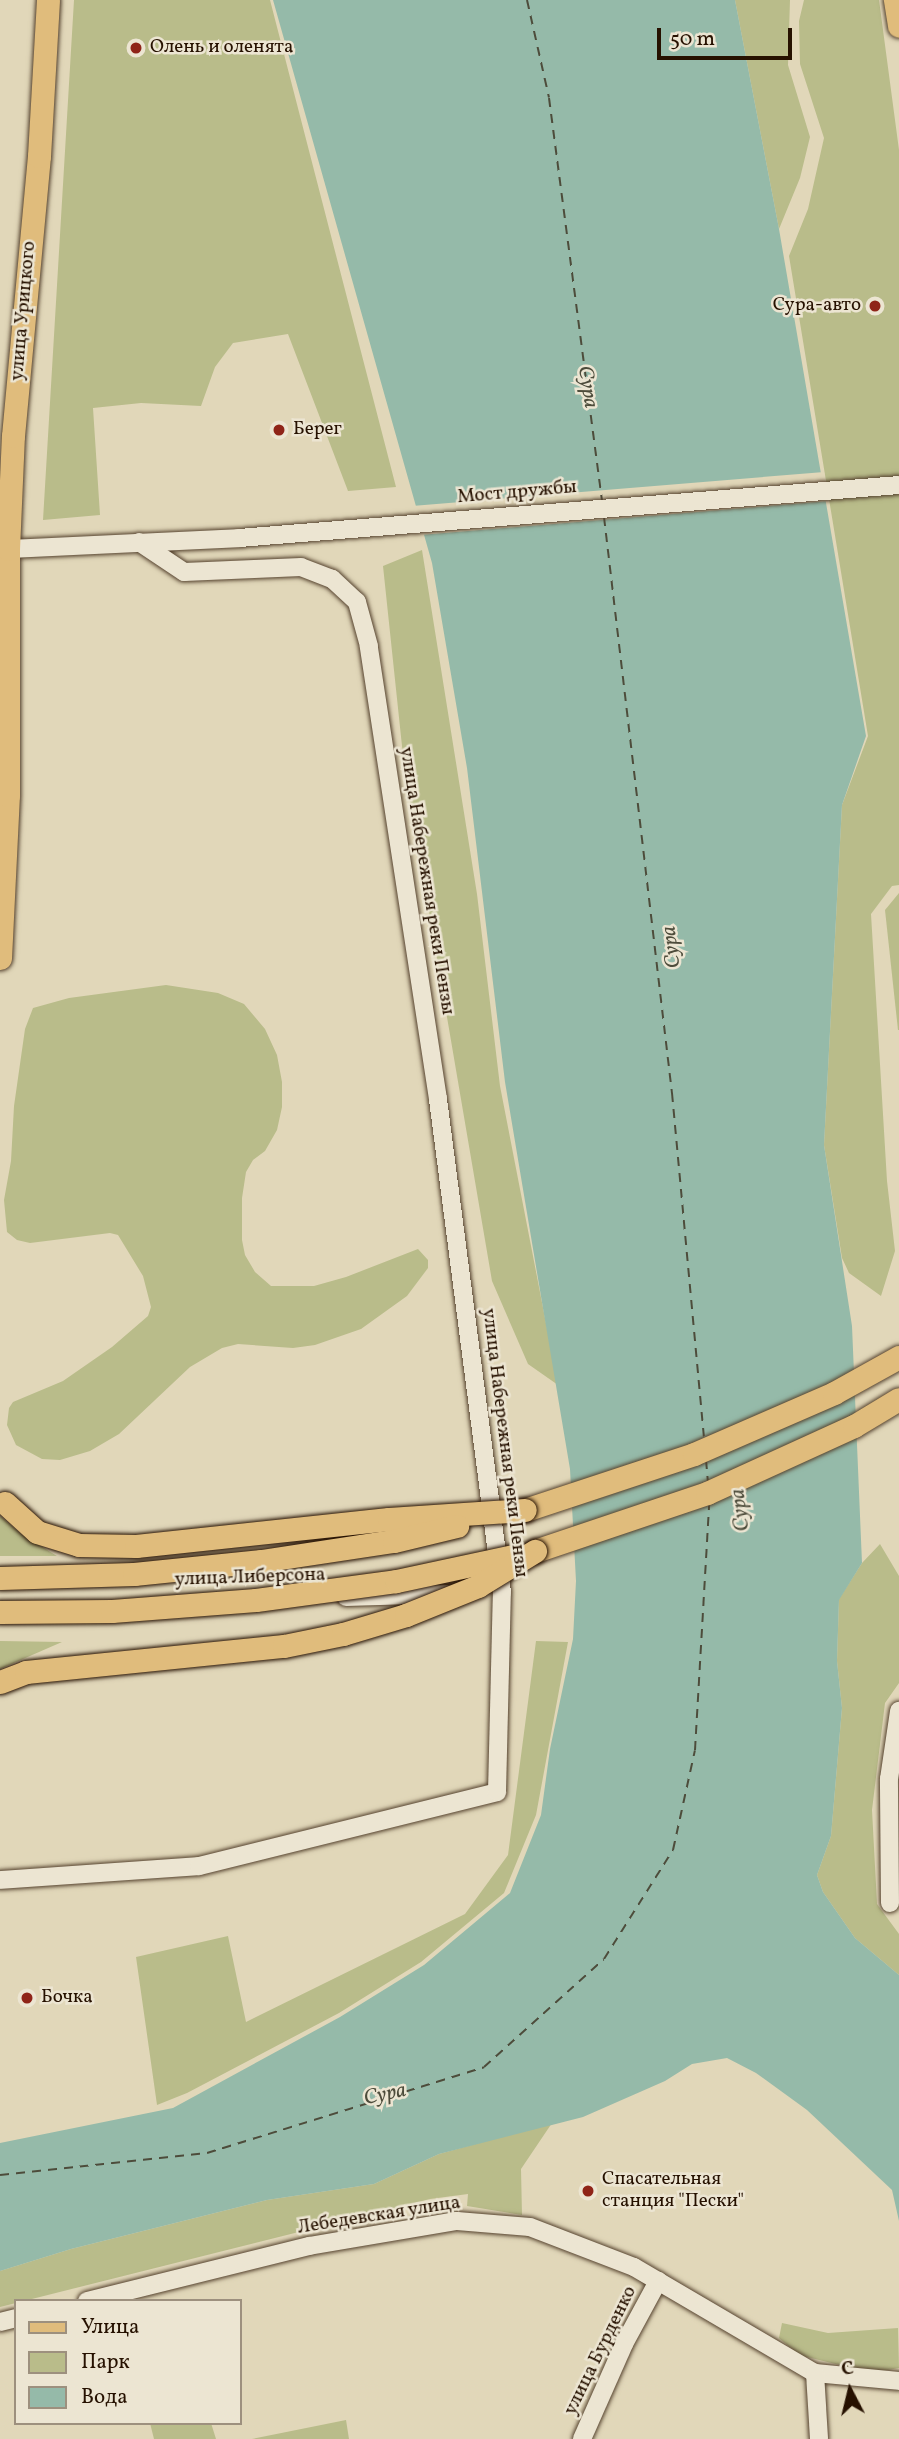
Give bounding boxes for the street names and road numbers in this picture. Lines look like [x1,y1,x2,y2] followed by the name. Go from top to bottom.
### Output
[7,240,41,382] street label: улица Урицкого
[456,476,578,510] street label: Мост дружбы
[394,745,458,1017] street label: улица Набережная реки Пензы
[476,1307,532,1579] street label: улица Набережная реки Пензы
[174,1564,326,1592] street label: улица Либерсона
[296,2192,462,2240] street label: Лебедевская улица
[560,2283,642,2419] street label: улица Бурденко

